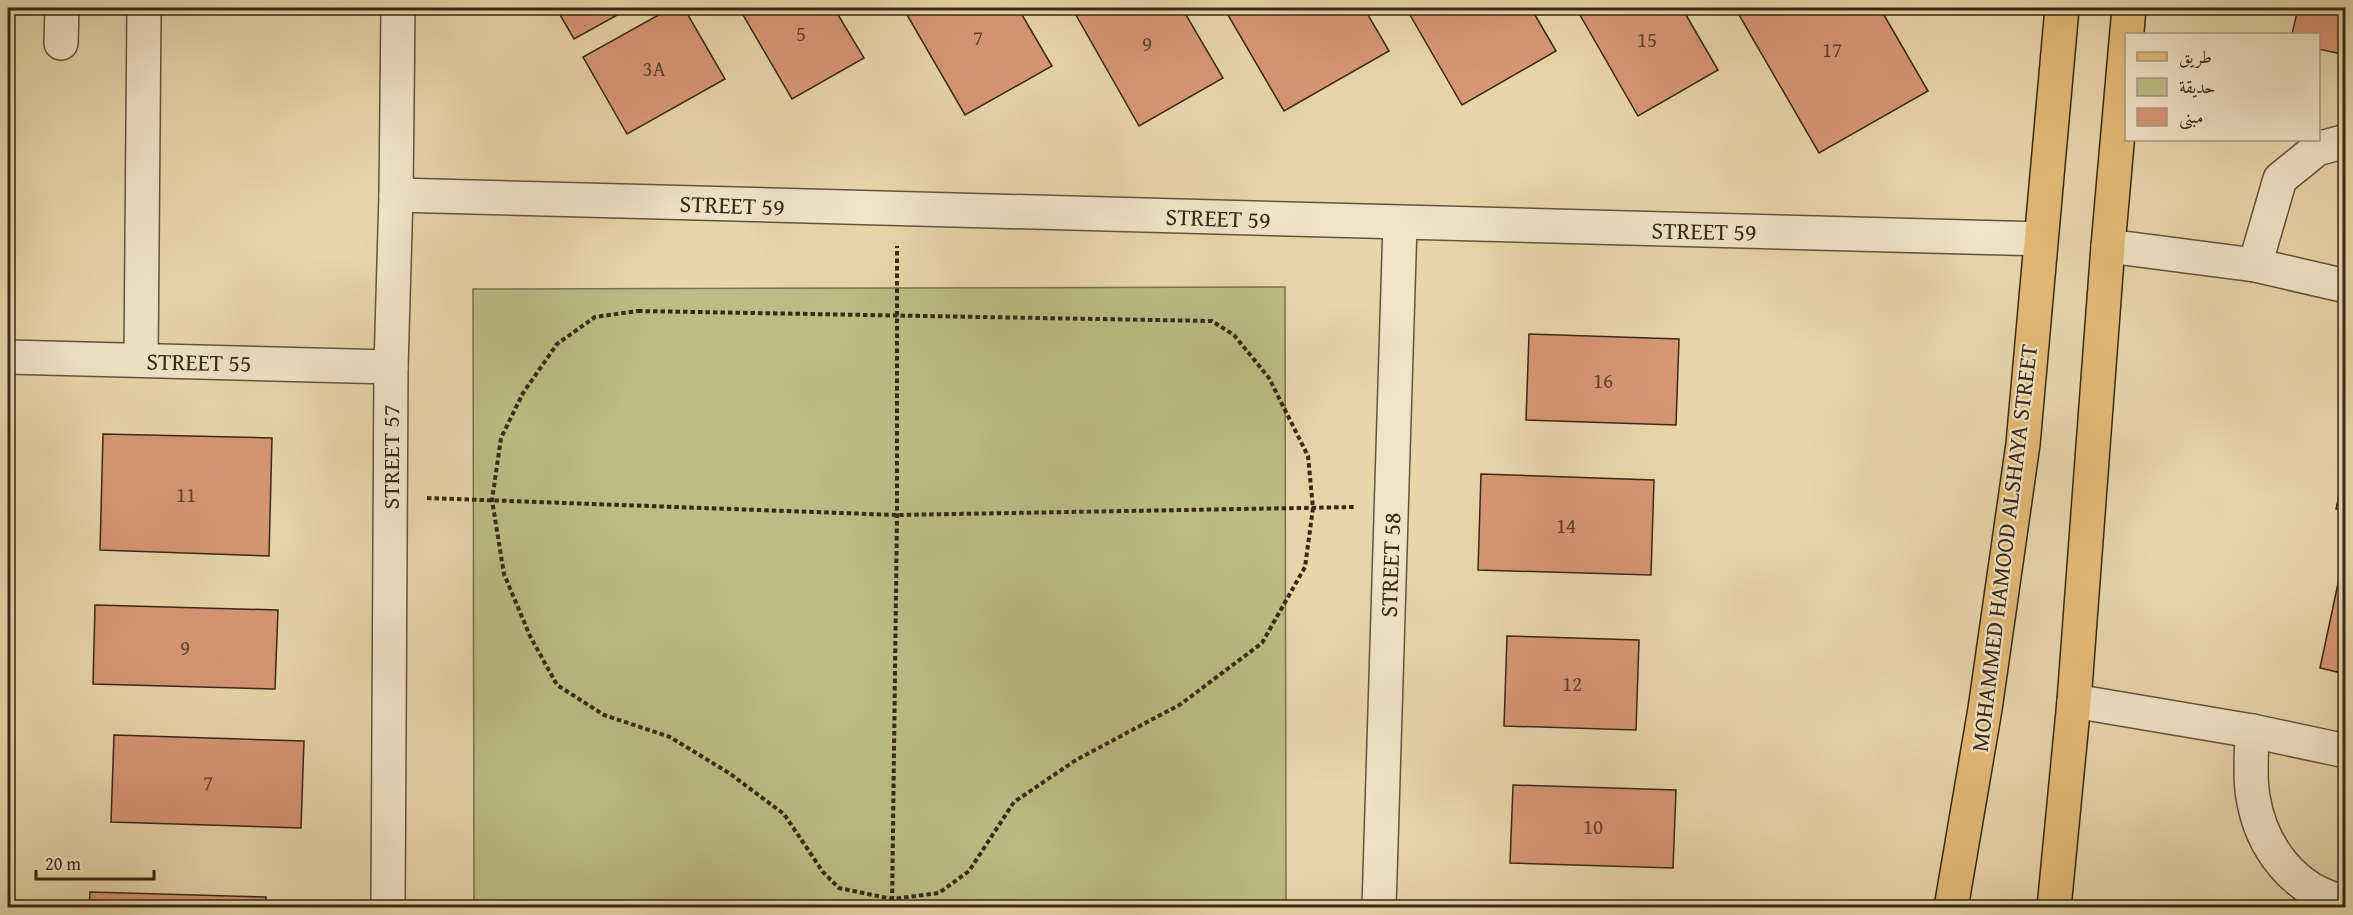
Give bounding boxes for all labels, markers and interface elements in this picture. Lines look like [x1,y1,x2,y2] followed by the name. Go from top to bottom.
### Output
[796,18,806,49] house number: 5
[973,22,983,53] house number: 7
[1637,24,1657,55] house number: 15
[1142,28,1152,59] house number: 9
[2125,33,2320,141] legend
[1822,34,1842,65] house number: 17
[2179,43,2212,70] text: طريق
[643,53,666,84] house number: 3A
[2179,73,2215,100] text: حديقة
[2179,103,2204,130] text: مبنى
[679,186,785,224] street label: STREET 59
[1165,199,1271,237] street label: STREET 59
[1651,213,1757,249] street label: STREET 59
[1962,342,2046,754] street label: MOHAMMED HAMOOD ALSHAYA STREET
[146,344,252,380] street label: STREET 55
[1593,365,1613,396] house number: 16
[373,404,408,510] street label: STREET 57
[176,479,196,510] house number: 11
[1556,510,1576,541] house number: 14
[1371,512,1409,618] street label: STREET 58
[180,632,190,663] house number: 9
[1562,668,1582,699] house number: 12
[203,767,213,798] house number: 7
[1583,811,1603,842] house number: 10
[36,843,154,881] scale bar
[45,850,81,877] text: 20 m

